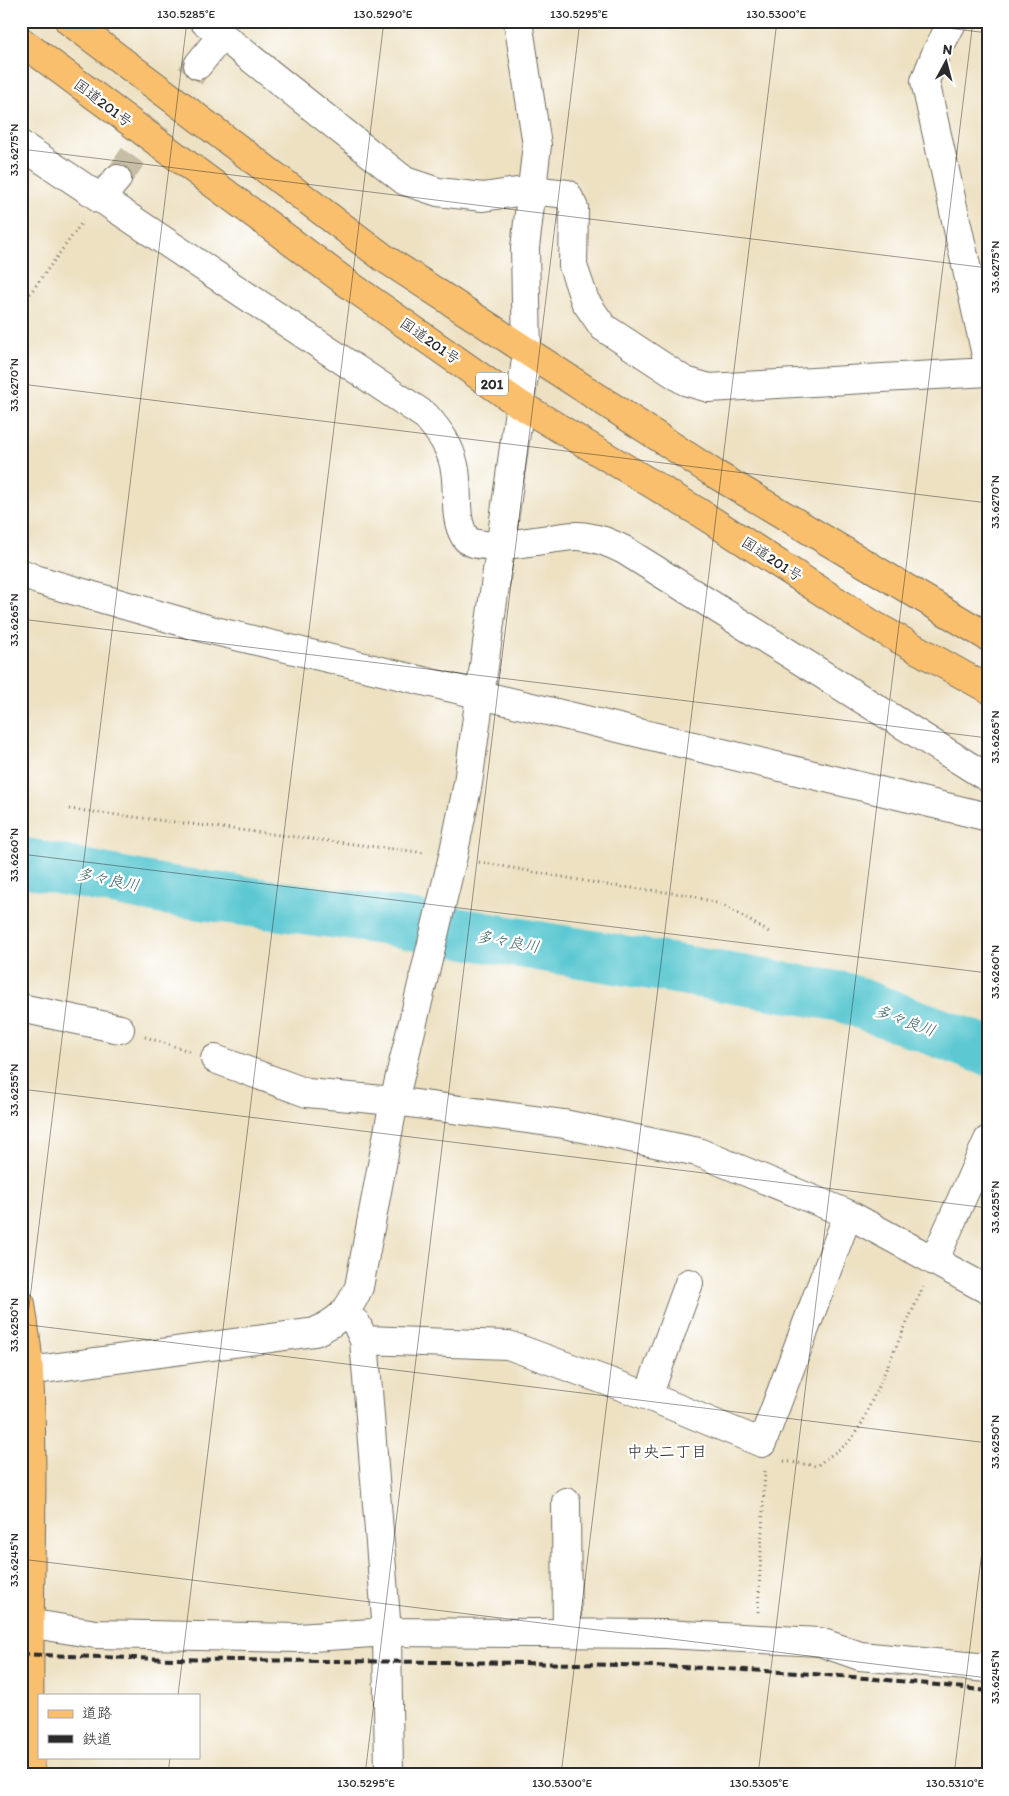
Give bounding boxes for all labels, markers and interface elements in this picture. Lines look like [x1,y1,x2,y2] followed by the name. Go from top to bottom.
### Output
[157,7,215,21] text: 130.5285°E
[354,7,413,21] text: 130.5290°E
[550,7,608,21] text: 130.5295°E
[746,7,806,21] text: 130.5300°E
[922,38,972,88] north arrow
[942,41,953,59] text: N
[70,75,136,131] street label: 国道201号
[7,124,21,176] text: 33.6275°N
[988,241,1002,293] text: 33.6275°N
[397,314,463,368] street label: 国道201号
[7,358,21,412] text: 33.6270°N
[476,372,508,396] road number: 201
[988,475,1002,529] text: 33.6270°N
[738,533,806,585] street label: 国道201号
[7,594,21,646] text: 33.6265°N
[988,711,1002,763] text: 33.6265°N
[7,828,21,882] text: 33.6260°N
[75,864,141,895] water label: 多々良川
[475,927,541,956] water label: 多々良川
[988,945,1002,999] text: 33.6260°N
[872,1001,938,1040] water label: 多々良川
[7,1064,21,1116] text: 33.6255°N
[988,1181,1002,1233] text: 33.6255°N
[7,1298,21,1352] text: 33.6250°N
[988,1415,1002,1469] text: 33.6250°N
[627,1442,707,1461] district label: 中央二丁目
[7,1533,21,1587] text: 33.6245°N
[988,1650,1002,1704] text: 33.6245°N
[38,1694,200,1758] legend
[82,1704,112,1722] text: 道路
[82,1730,112,1748] text: 鉄道
[337,1776,395,1790] text: 130.5295°E
[532,1776,592,1790] text: 130.5300°E
[729,1776,789,1790] text: 130.5305°E
[926,1776,985,1790] text: 130.5310°E

